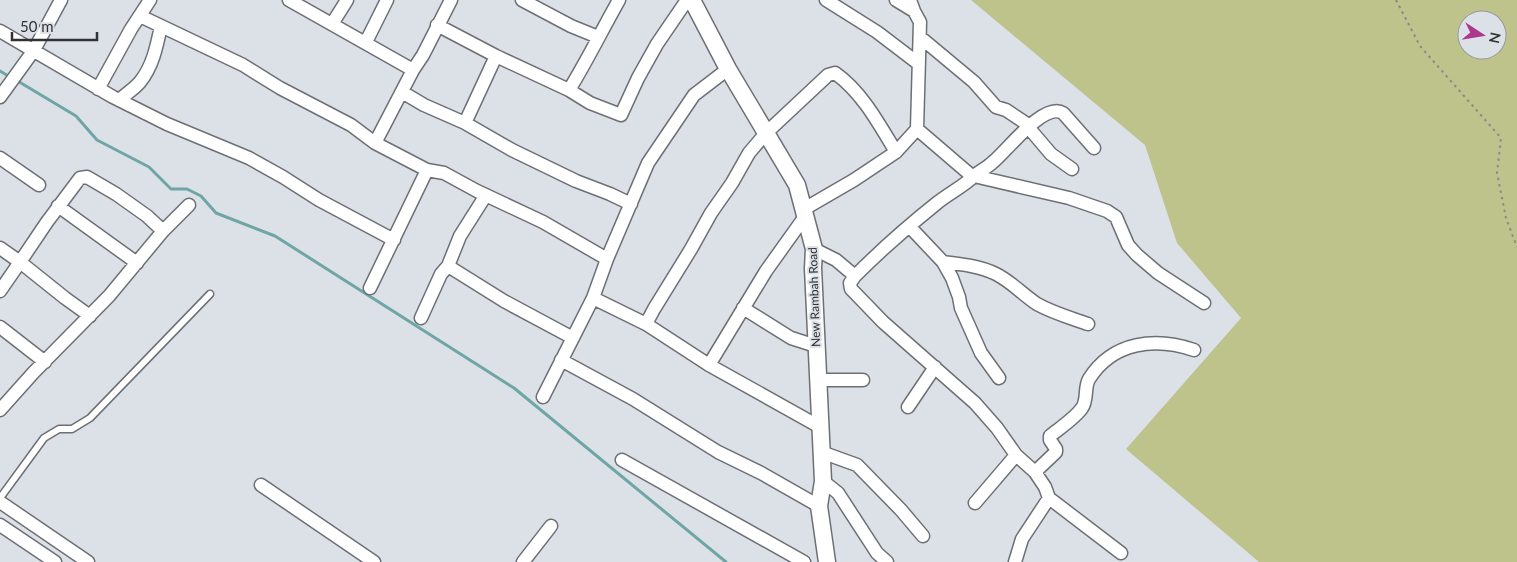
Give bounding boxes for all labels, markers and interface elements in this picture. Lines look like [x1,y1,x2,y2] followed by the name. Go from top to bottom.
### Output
[12,10,98,42] scale bar
[1457,10,1507,60] north arrow
[20,17,54,35] text: 50 m
[1486,31,1505,45] text: N
[805,247,823,347] street label: New Rambah Road

